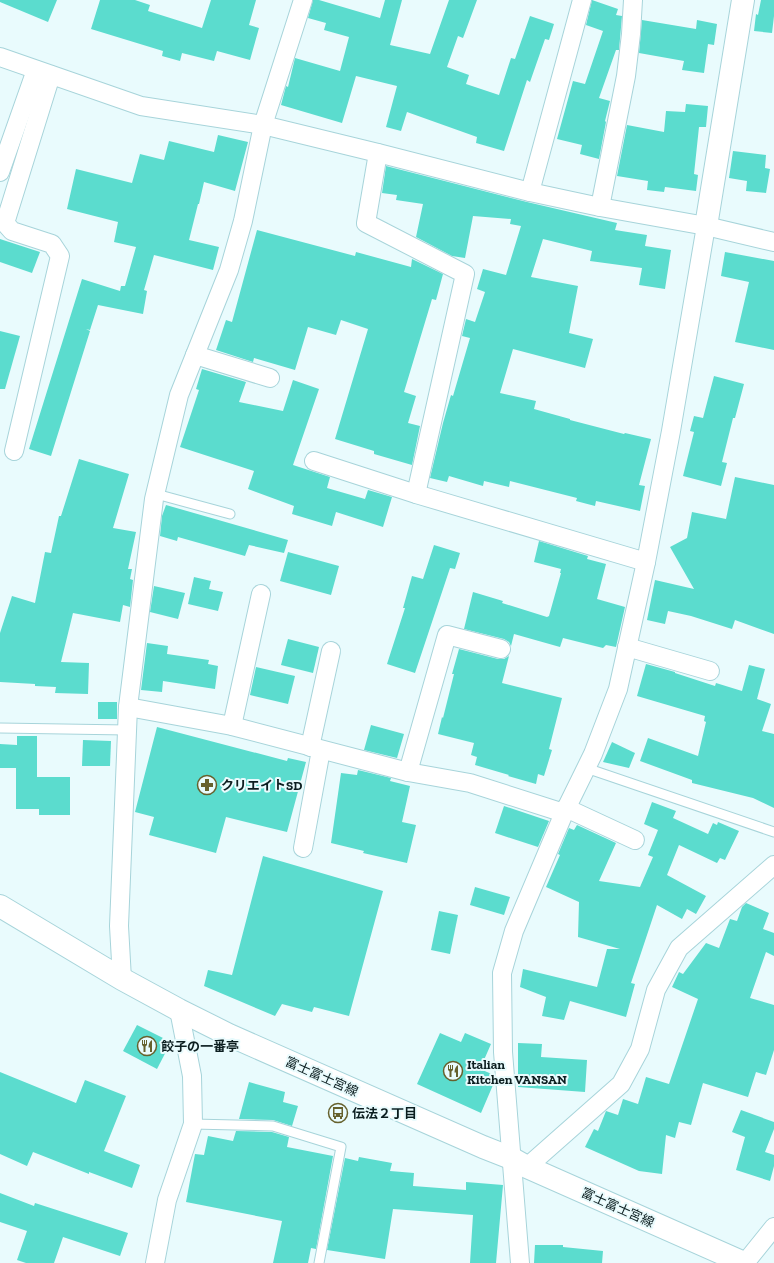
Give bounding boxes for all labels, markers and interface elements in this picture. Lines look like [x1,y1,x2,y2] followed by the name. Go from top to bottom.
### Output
[196,774,218,796] pharmacy icon: クリエイトSD
[221,778,302,793] place label: クリエイトSD
[136,1035,158,1057] restaurant icon: 餃子の一番亭
[161,1039,239,1054] place label: 餃子の一番亭
[283,1054,360,1099] street label: 富士富士宮線
[467,1057,567,1087] place label: Italian Kitchen VANSAN
[442,1060,464,1082] restaurant icon: Italian Kitchen VANSAN
[327,1102,349,1124] bus stop icon: 伝法２丁目
[352,1106,417,1121] place label: 伝法２丁目
[579,1185,656,1230] street label: 富士富士宮線

